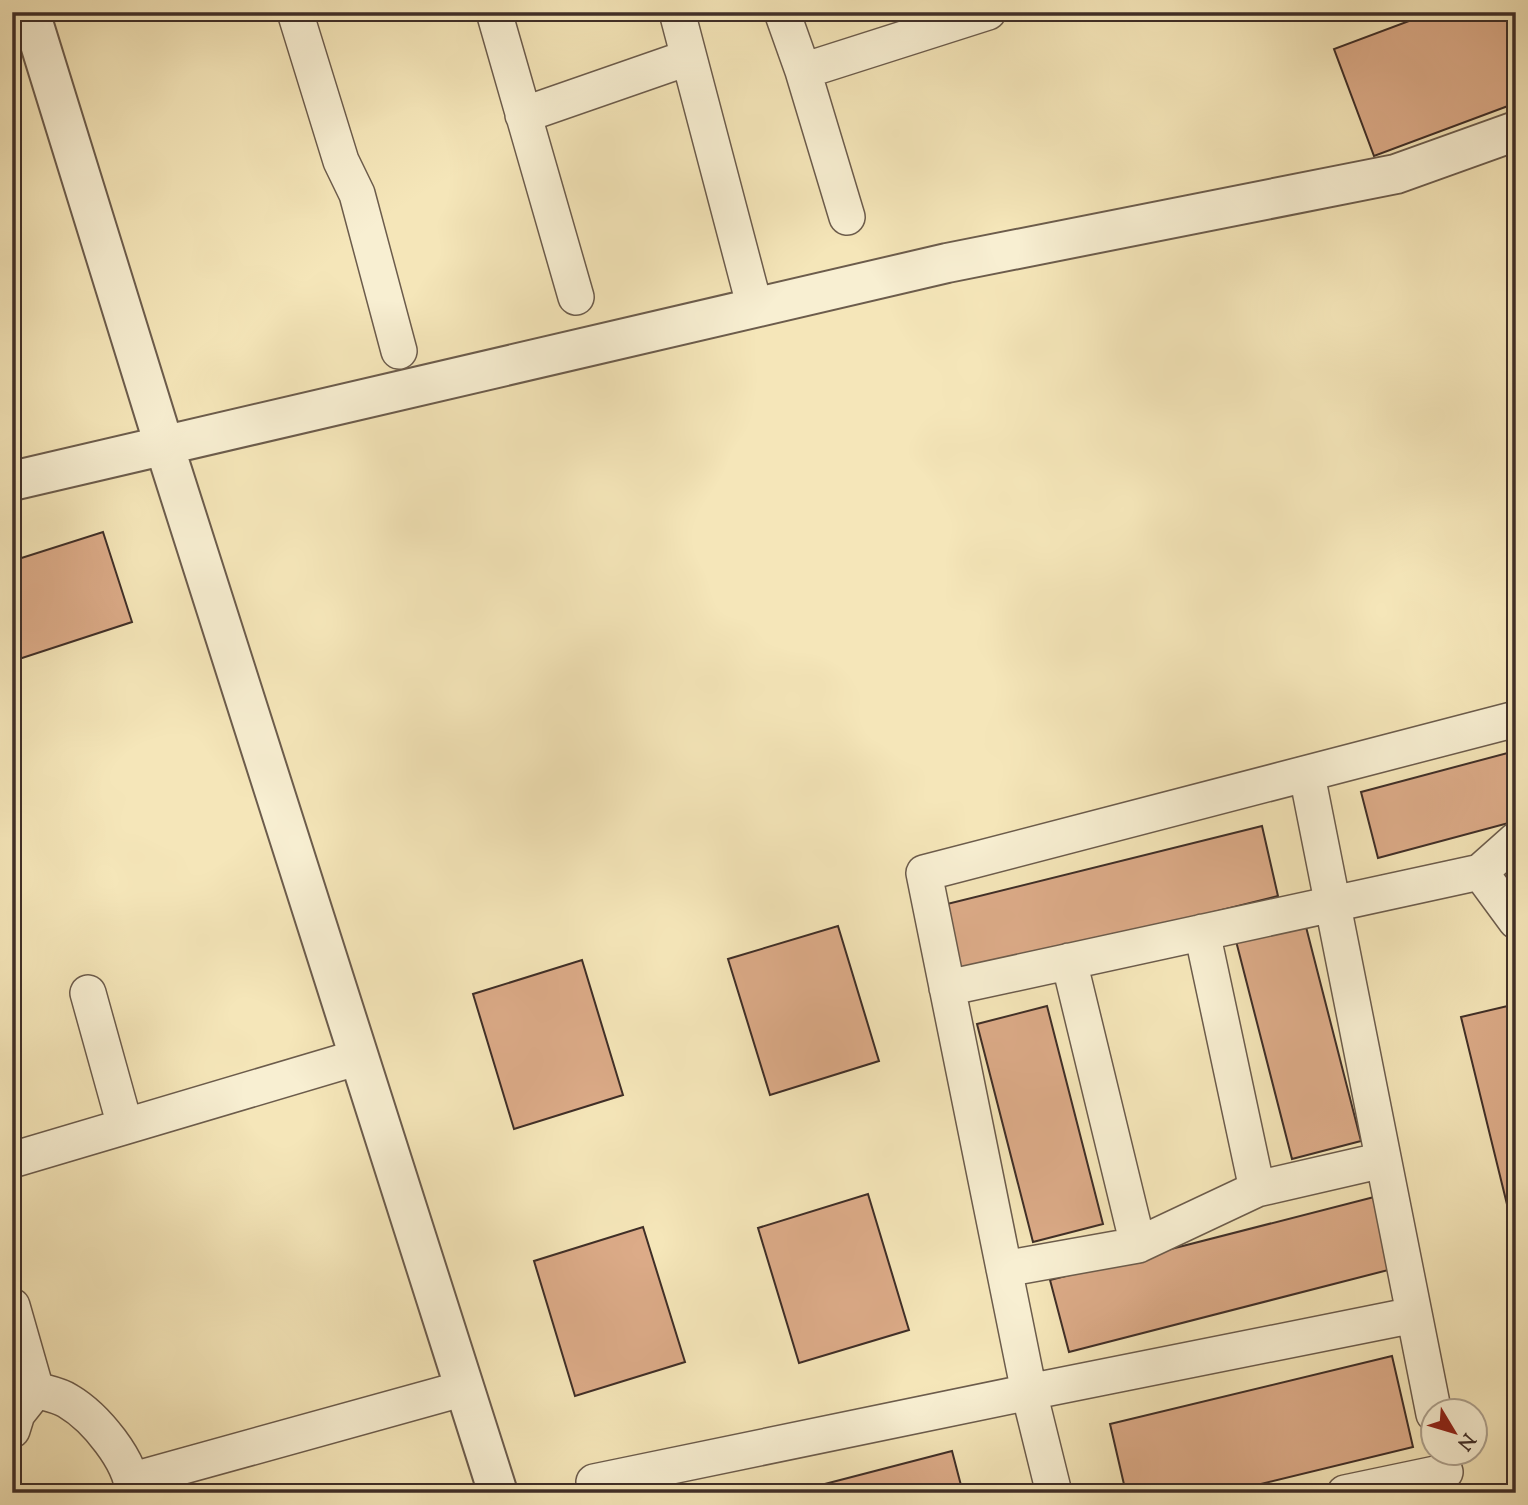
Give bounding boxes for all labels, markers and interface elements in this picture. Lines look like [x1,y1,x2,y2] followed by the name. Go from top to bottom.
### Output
[1420,1396,1490,1466] north arrow
[1450,1427,1481,1455] text: N

